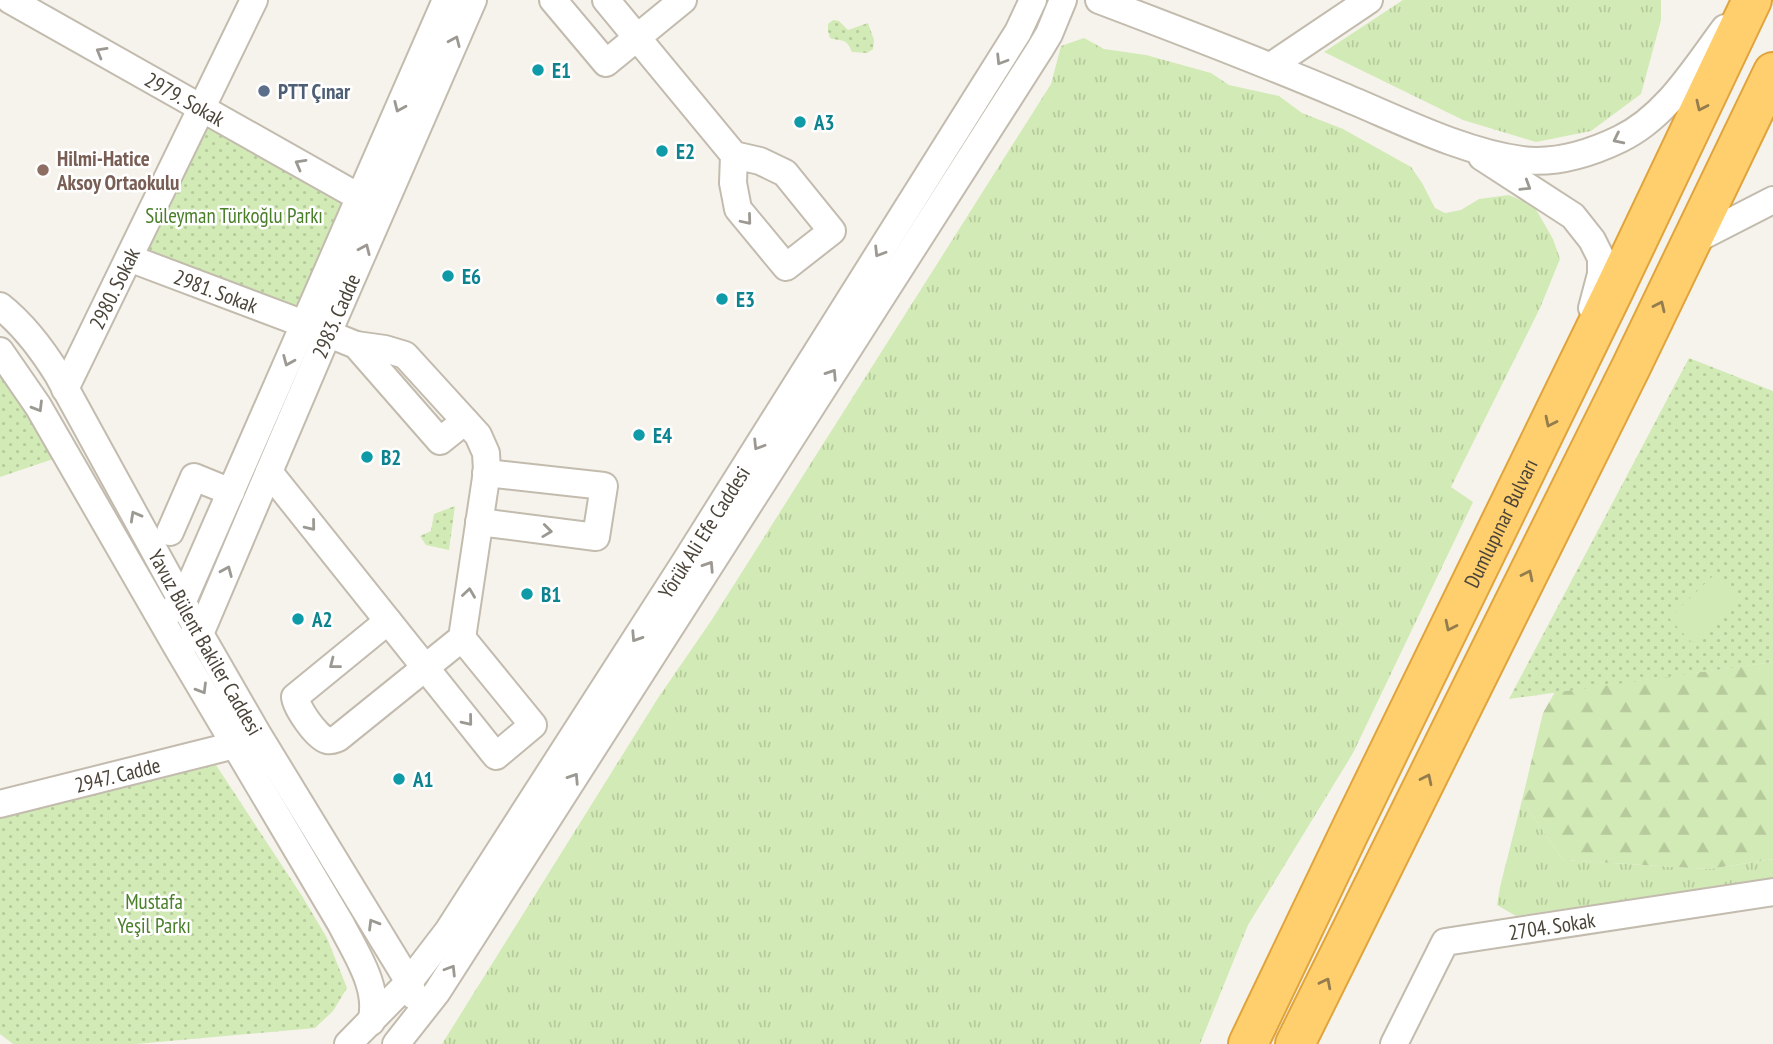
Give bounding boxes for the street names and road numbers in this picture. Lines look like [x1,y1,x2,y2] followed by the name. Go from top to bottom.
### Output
[140,66,230,132] street label: 2979. Sokak
[83,243,145,333] street label: 2980. Sokak
[170,263,262,319] street label: 2981. Sokak
[305,270,366,362] street label: 2983. Cadde
[1457,454,1543,592] street label: Dumlupınar Bulvarı
[652,461,755,603] street label: Yörük Ali Efe Caddesi
[143,545,269,740] street label: Yavuz Bülent Bakiler Caddesi
[72,751,163,798] street label: 2947. Cadde
[1506,906,1597,946] street label: 2704. Sokak

